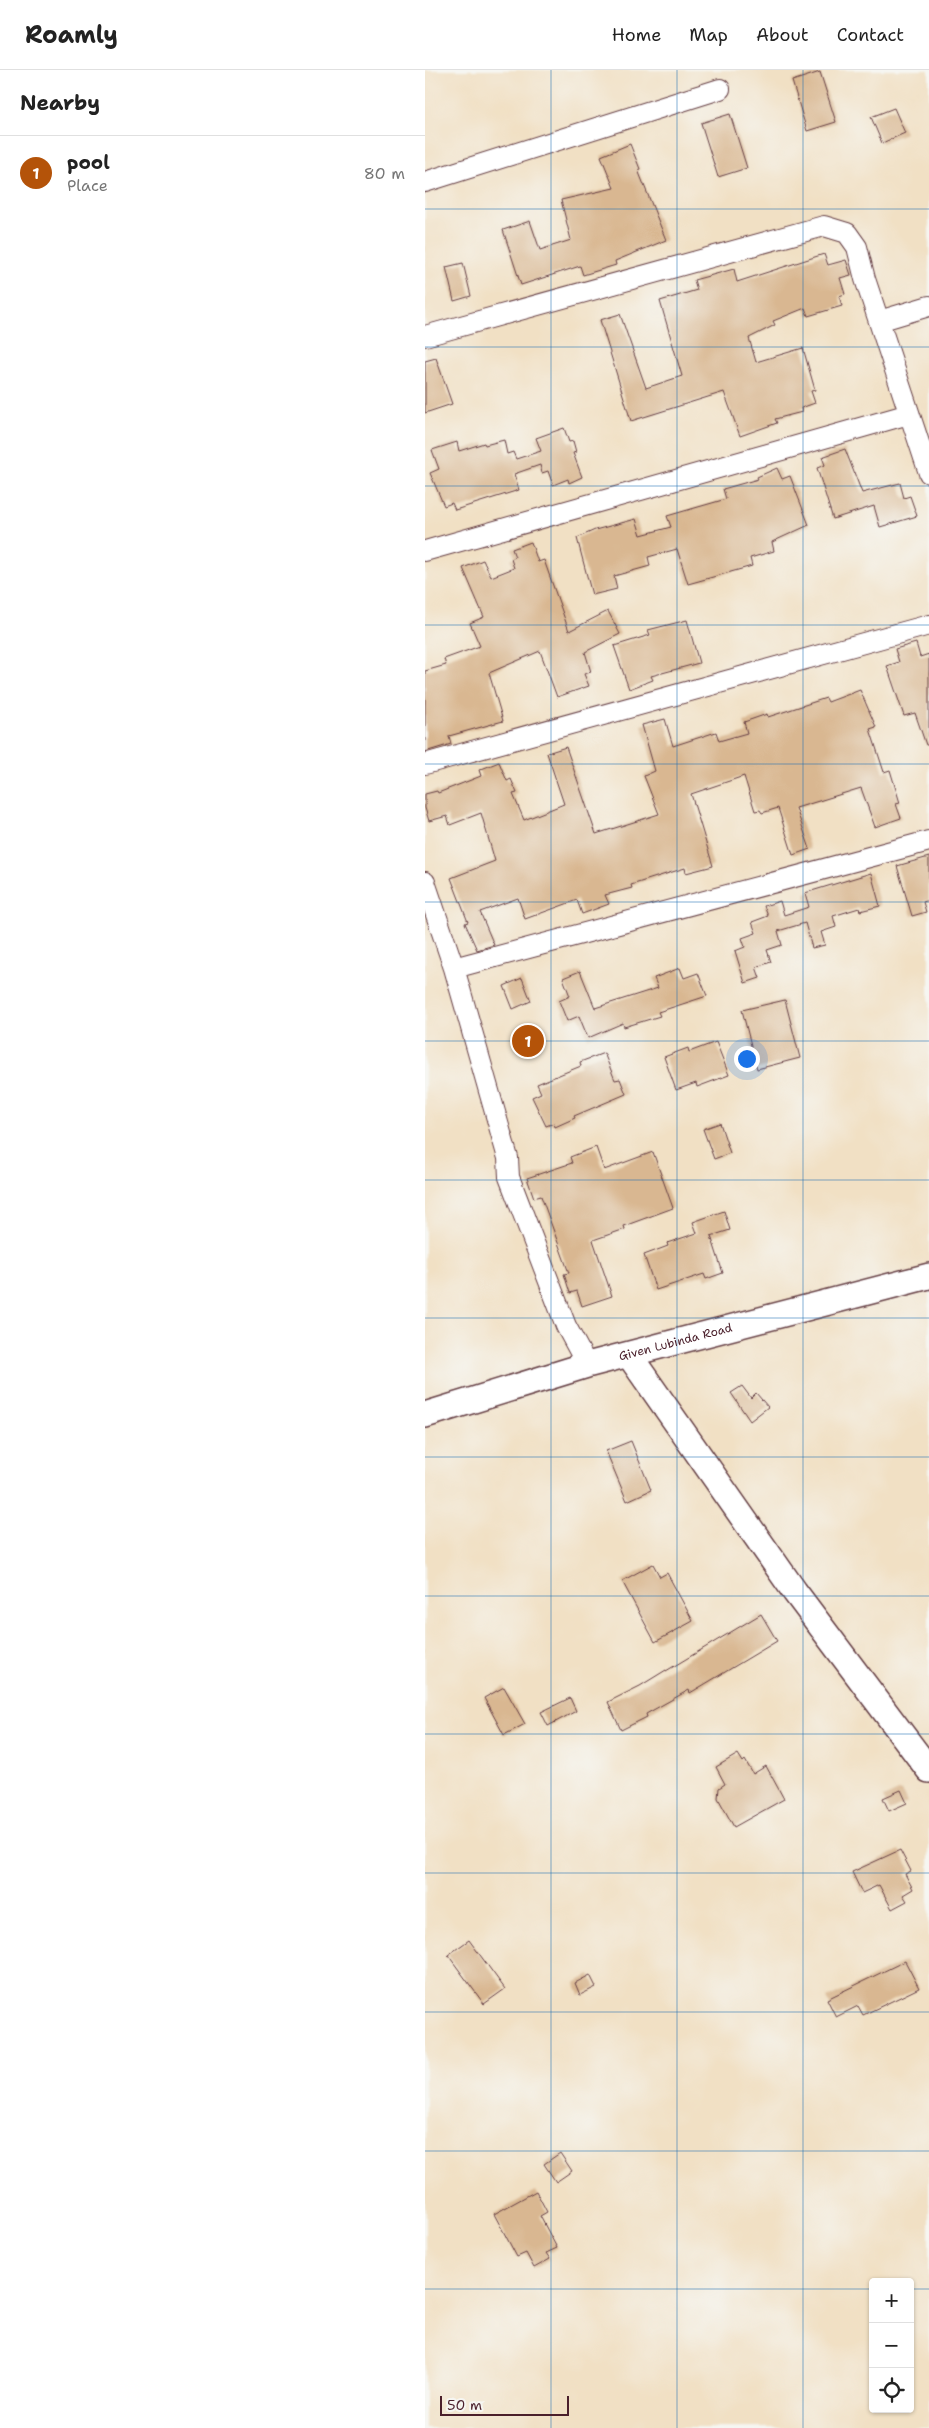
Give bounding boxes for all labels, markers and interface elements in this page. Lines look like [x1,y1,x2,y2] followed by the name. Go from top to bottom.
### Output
[25,19,118,51] text: Roamly
[612,23,661,47] text: Home
[689,23,728,47] text: Map
[756,23,809,47] text: About
[837,23,904,47] text: Contact
[20,89,100,117] text: Nearby
[67,150,110,175] text: pool
[32,163,40,184] text: 1
[364,163,405,184] text: 80 m
[67,175,108,196] text: Place
[512,1022,544,1060] pin: 1
[734,1046,760,1072] your location
[617,1319,734,1364] street label: Given Lubinda Road
[869,2278,914,2413] map controls
[869,2278,914,2323] button: +
[869,2323,914,2368] button: −
[869,2368,914,2413] button: locate
[440,2393,569,2416] scale bar
[447,2396,482,2414] text: 50 m

